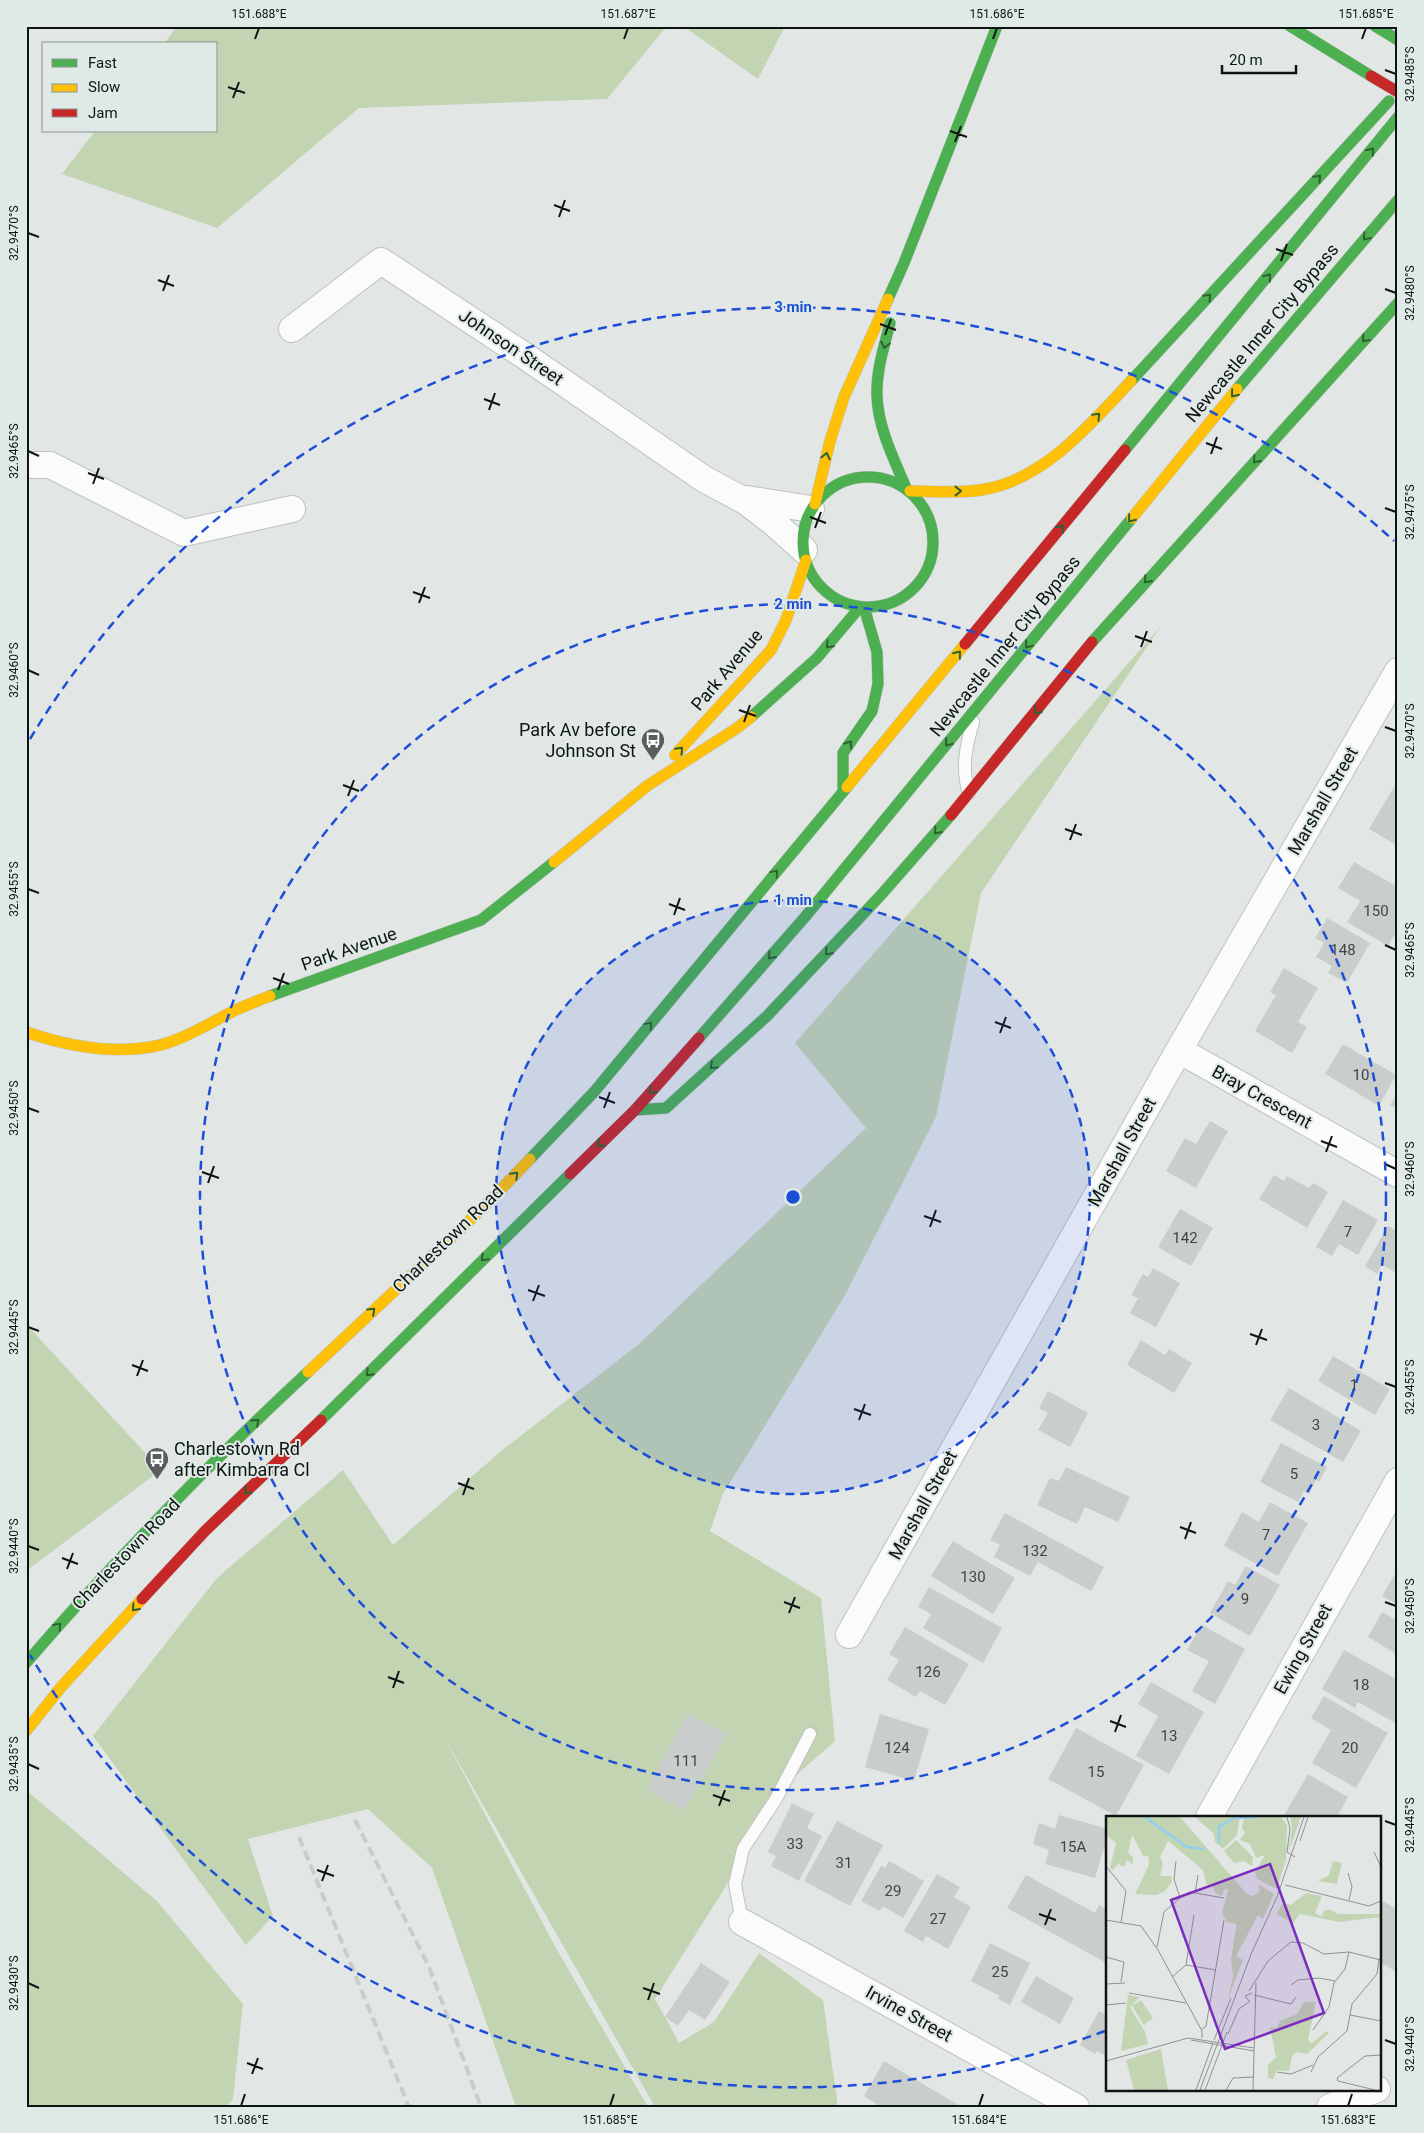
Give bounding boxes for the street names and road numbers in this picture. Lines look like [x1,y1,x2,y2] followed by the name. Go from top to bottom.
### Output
[1181,239,1343,426] street label: Newcastle Inner City Bypass
[455,304,568,389] street label: Johnson Street
[925,551,1084,740] street label: Newcastle Inner City Bypass
[687,625,767,715] street label: Park Avenue
[1283,743,1362,859] street label: Marshall Street
[298,922,399,975] street label: Park Avenue
[1209,1060,1316,1133] street label: Bray Crescent
[1083,1094,1160,1210] street label: Marshall Street
[388,1180,507,1297] street label: Charlestown Road
[884,1447,961,1563] street label: Marshall Street
[67,1494,184,1613] street label: Charlestown Road
[1269,1600,1336,1698] street label: Ewing Street
[862,1981,956,2046] street label: Irvine Street

